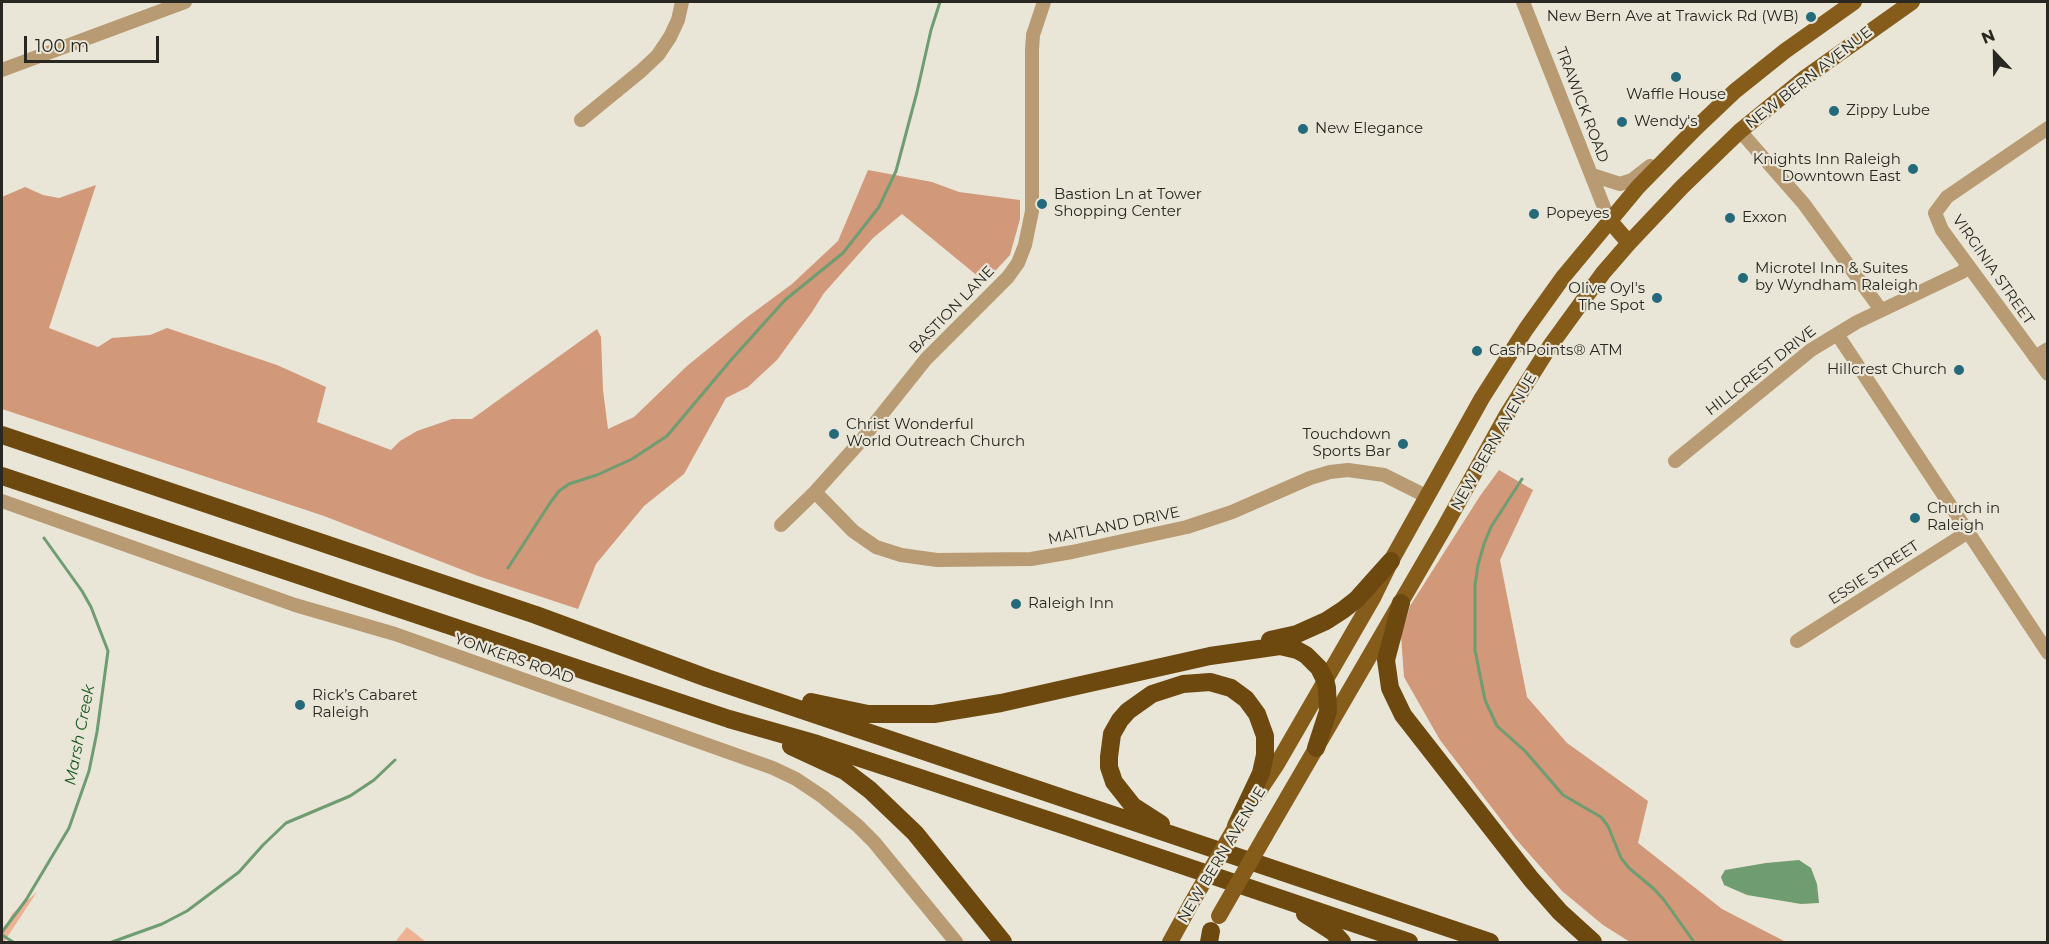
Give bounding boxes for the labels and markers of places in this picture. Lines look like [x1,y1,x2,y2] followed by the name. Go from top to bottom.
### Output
[1547,8,1799,26] place label: New Bern Ave at Trawick Rd (WB)
[1804,10,1818,24] marker: New Bern Ave at Trawick Rd (WB)
[1669,70,1683,84] marker: Waffle House
[1626,86,1726,104] place label: Waffle House
[1846,102,1930,120] place label: Zippy Lube
[1827,104,1841,118] marker: Zippy Lube
[1634,113,1698,131] place label: Wendy's
[1615,115,1629,129] marker: Wendy's
[1315,120,1423,138] place label: New Elegance
[1296,122,1310,136] marker: New Elegance
[1753,151,1901,186] place label: Knights Inn Raleigh Downtown East
[1906,162,1920,176] marker: Knights Inn Raleigh Downtown East
[1054,186,1202,221] place label: Bastion Ln at Tower Shopping Center
[1035,197,1049,211] marker: Bastion Ln at Tower Shopping Center
[1546,205,1609,223] place label: Popeyes
[1527,207,1541,221] marker: Popeyes
[1742,209,1787,227] place label: Exxon
[1723,211,1737,225] marker: Exxon
[1755,260,1918,295] place label: Microtel Inn & Suites by Wyndham Raleigh
[1736,271,1750,285] marker: Microtel Inn & Suites by Wyndham Raleigh
[1568,280,1645,315] place label: Olive Oyl's The Spot
[1650,291,1664,305] marker: Olive Oyl's The Spot
[1489,342,1623,360] place label: CashPoints® ATM
[1470,344,1484,358] marker: CashPoints® ATM
[1827,361,1947,379] place label: Hillcrest Church
[1952,363,1966,377] marker: Hillcrest Church
[846,416,1025,451] place label: Christ Wonderful World Outreach Church
[1303,426,1391,461] place label: Touchdown Sports Bar
[827,427,841,441] marker: Christ Wonderful World Outreach Church
[1396,437,1410,451] marker: Touchdown Sports Bar
[1927,500,2000,535] place label: Church in Raleigh
[1908,511,1922,525] marker: Church in Raleigh
[1028,595,1114,613] place label: Raleigh Inn
[1009,597,1023,611] marker: Raleigh Inn
[312,687,418,722] place label: Rick’s Cabaret Raleigh
[293,698,307,712] marker: Rick’s Cabaret Raleigh

